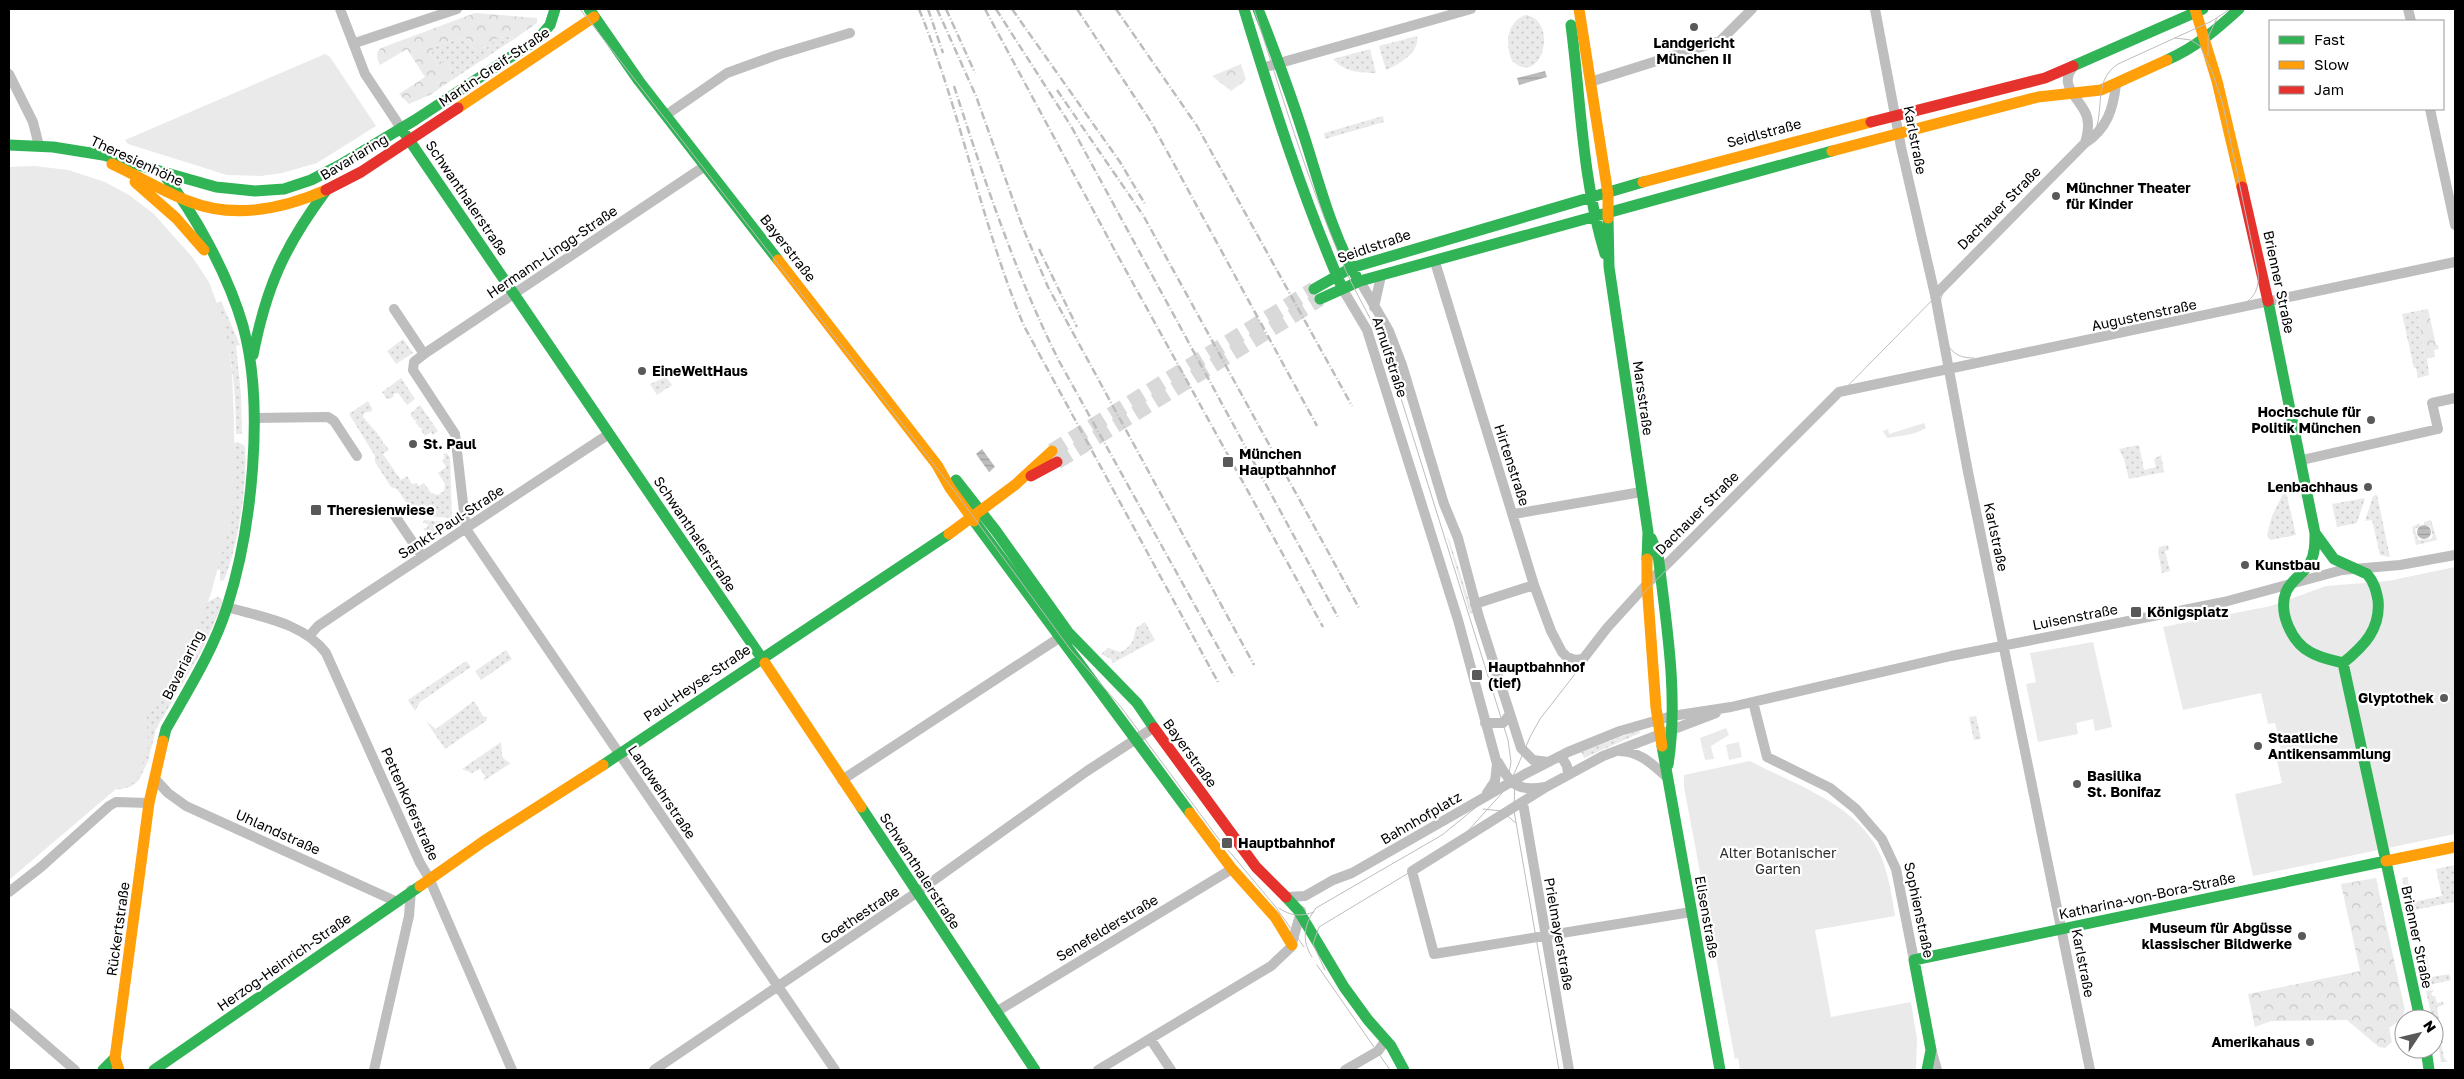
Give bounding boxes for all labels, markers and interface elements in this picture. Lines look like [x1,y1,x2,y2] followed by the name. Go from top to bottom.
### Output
[2269,20,2444,110] legend
[1688,21,1700,33] marker: Landgericht München II
[435,23,552,110] street label: Martin-Greif-Straße
[2314,30,2345,48] text: Fast
[1653,34,1735,67] place label: Landgericht München II
[2314,55,2349,73] text: Slow
[2314,80,2344,98] text: Jam
[1900,104,1931,176] street label: Karlstraße
[1725,114,1803,151] street label: Seidlstraße
[317,130,391,183] street label: Bavariaring
[88,132,186,189] street label: Theresienhöhe
[423,137,512,258] street label: Schwanthalerstraße
[1953,162,2044,253] street label: Dachauer Straße
[2066,179,2191,212] place label: Münchner Theater für Kinder
[2050,190,2062,202] marker: Münchner Theater für Kinder
[483,202,620,302] street label: Hermann-Lingg-Straße
[757,211,820,285] street label: Bayerstraße
[1335,225,1413,266] street label: Seidlstraße
[2260,229,2299,335] street label: Brienner Straße
[2090,295,2198,334] street label: Augustenstraße
[1369,314,1411,399] street label: Arnulfstraße
[1630,359,1657,436] street label: Marsstraße
[652,362,748,379] place label: EineWeltHaus
[636,365,648,377] marker: EineWeltHaus
[2251,403,2362,436] place label: Hochschule für Politik München
[2365,414,2377,426] marker: Hochschule für Politik München
[1491,422,1534,508] street label: Hirtenstraße
[423,435,477,452] place label: St. Paul
[407,438,419,450] marker: St. Paul
[1239,445,1337,478] place label: München Hauptbahnhof
[1221,455,1235,469] marker: München Hauptbahnhof
[1651,467,1742,558] street label: Dachauer Straße
[651,473,740,594] street label: Schwanthalerstraße
[2267,478,2358,495] place label: Lenbachhaus
[395,481,507,562] street label: Sankt-Paul-Straße
[2362,481,2374,493] marker: Lenbachhaus
[327,501,434,518] place label: Theresienwiese
[1981,501,2012,573] street label: Karlstraße
[309,503,323,517] marker: Theresienwiese
[2255,556,2320,573] place label: Kunstbau
[2239,559,2251,571] marker: Kunstbau
[2031,600,2119,633] street label: Luisenstraße
[2147,603,2228,620] place label: Königsplatz
[2129,605,2143,619] marker: Königsplatz
[158,627,207,702] street label: Bavariaring
[640,640,754,725] street label: Paul-Heyse-Straße
[1488,658,1586,691] place label: Hauptbahnhof (tief)
[1470,668,1484,682] marker: Hauptbahnhof (tief)
[2358,689,2434,706] place label: Glyptothek
[2438,692,2450,704] marker: Glyptothek
[1160,715,1221,790] street label: Bayerstraße
[2268,729,2391,762] place label: Staatliche Antikensammlung
[2252,740,2264,752] marker: Staatliche Antikensammlung
[625,742,700,842] street label: Landwehrstraße
[378,745,443,863] street label: Pettenkoferstraße
[2087,767,2161,800] place label: Basilika St. Bonifaz
[2071,778,2083,790] marker: Basilika St. Bonifaz
[1377,788,1464,848] street label: Bahnhofplatz
[233,805,323,858] street label: Uhlandstraße
[877,809,964,932] street label: Schwanthalerstraße
[1238,834,1336,851] place label: Hauptbahnhof
[1220,836,1234,850] marker: Hauptbahnhof
[1720,844,1837,877] park label: Alter Botanischer Garten
[1901,860,1938,959] street label: Sophienstraße
[2057,868,2237,923] street label: Katharina-von-Bora-Straße
[1692,874,1723,959] street label: Elisenstraße
[1541,876,1578,992] street label: Prielmayerstraße
[102,881,133,977] street label: Rückertstraße
[817,882,902,947] street label: Goethestraße
[2398,884,2437,990] street label: Brienner Straße
[1053,890,1161,965] street label: Senefelderstraße
[214,909,354,1014] street label: Herzog-Heinrich-Straße
[2142,919,2292,952] place label: Museum für Abgüsse klassischer Bildwerke
[2068,927,2099,999] street label: Karlstraße
[2296,930,2308,942] marker: Museum für Abgüsse klassischer Bildwerke
[2394,1009,2444,1059] north arrow
[2420,1017,2440,1035] text: N
[2211,1033,2300,1050] place label: Amerikahaus
[2304,1036,2316,1048] marker: Amerikahaus

